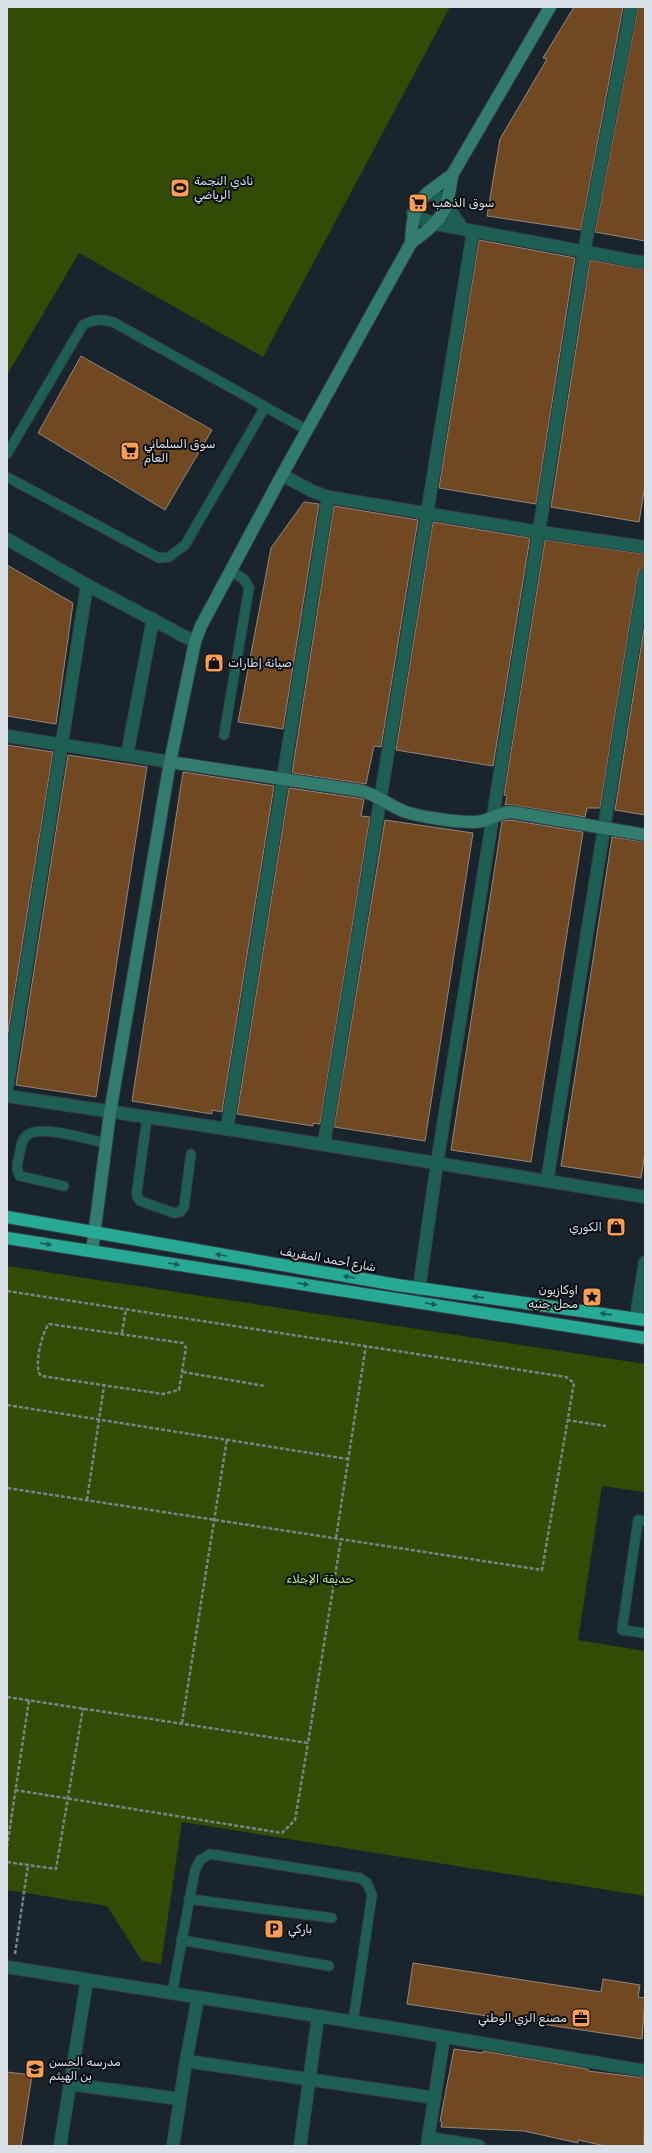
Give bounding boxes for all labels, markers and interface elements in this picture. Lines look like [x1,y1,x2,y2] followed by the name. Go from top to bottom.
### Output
[194,174,253,204] place label: نادي النجمة الرياضي
[169,177,191,199] sports icon: نادي النجمة الرياضي
[407,192,429,214] supermarket icon: سوق الذهب
[432,196,495,211] place label: سوق الذهب
[144,437,216,467] place label: سوق السلماني العام
[119,440,141,462] supermarket icon: سوق السلماني العام
[203,652,225,674] shop icon: صيانة إطارات
[228,656,292,671] place label: صيانة إطارات
[605,1216,627,1238] shop icon: الكوري
[569,1220,602,1235] place label: الكوري
[39,1241,52,1247] one-way arrow
[278,1244,377,1276] street label: شارع أحمد المقريف
[215,1251,227,1257] one-way arrow
[168,1261,180,1267] one-way arrow
[343,1274,355,1280] one-way arrow
[296,1281,309,1287] one-way arrow
[528,1283,578,1311] place label: اوكازيون محل جنيه
[581,1286,603,1308] place icon: اوكازيون محل جنيه
[472,1294,484,1300] one-way arrow
[425,1301,437,1307] one-way arrow
[600,1311,612,1317] one-way arrow
[286,1572,354,1586] park label: حديقة الإجلاء
[263,1918,285,1940] parking icon: باركي
[288,1922,312,1938] place label: باركي
[570,2007,592,2029] office icon: مصنع الزي الوطني
[478,2011,567,2027] place label: مصنع الزي الوطني
[49,2055,121,2084] place label: مدرسه الحسن بن الهيثم
[24,2058,46,2080] school or university icon: مدرسه الحسن بن الهيثم

